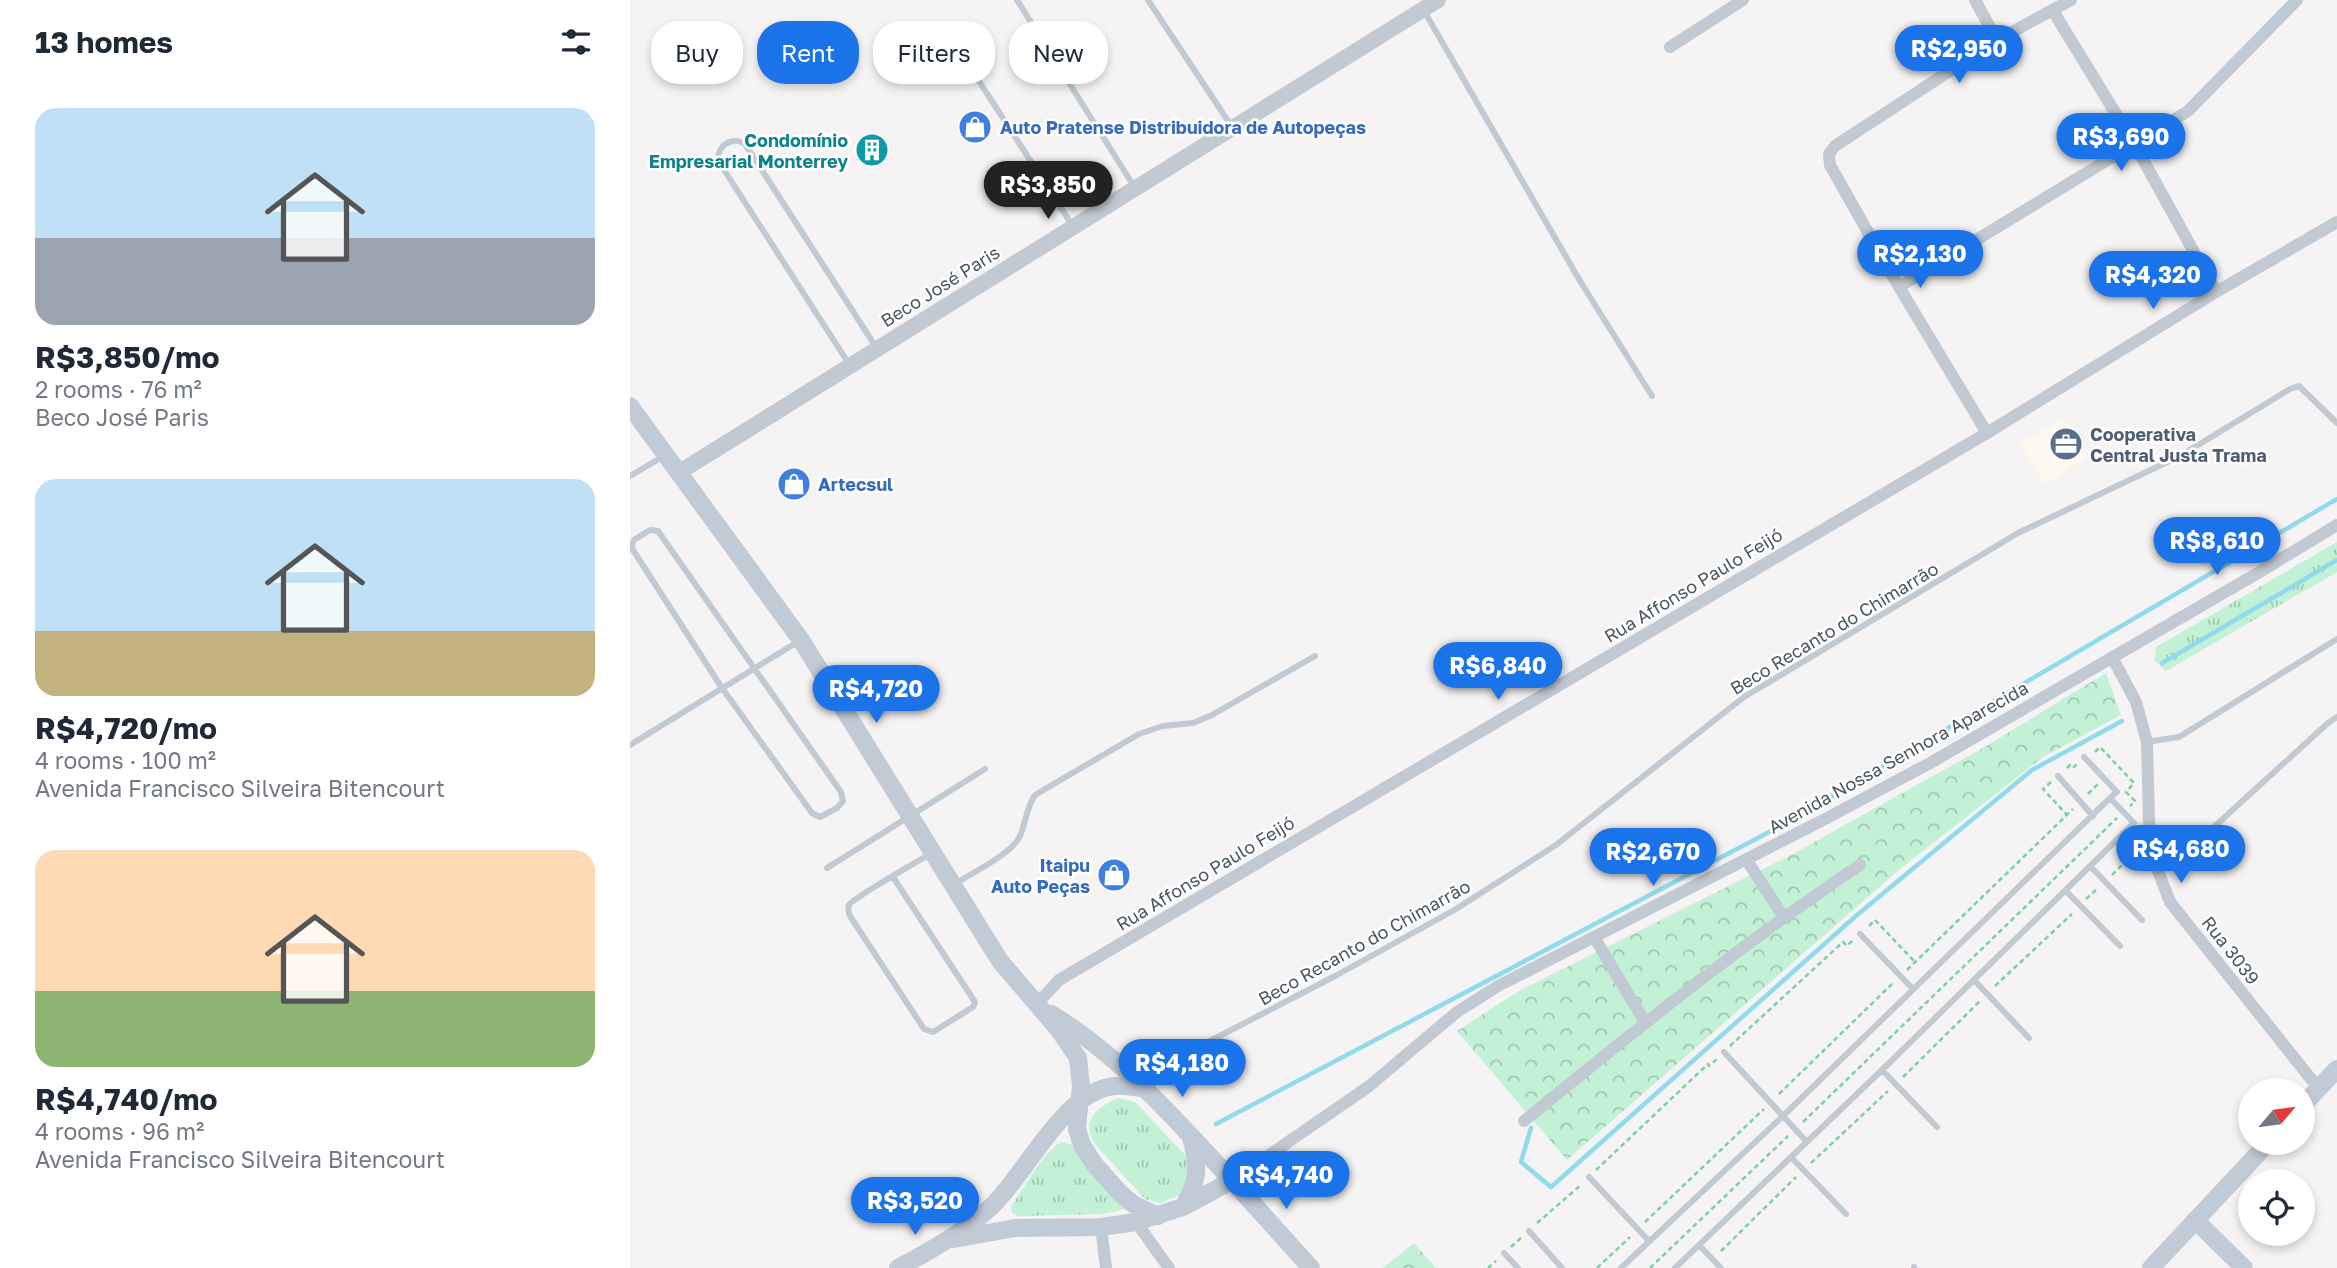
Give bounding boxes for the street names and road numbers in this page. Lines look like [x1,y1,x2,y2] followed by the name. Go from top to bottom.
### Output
[876,241,1004,331] street label: Beco José Paris
[1600,523,1786,647] street label: Rua Affonso Paulo Feijó
[1726,557,1942,699] street label: Beco Recanto do Chimarrão
[1764,676,2032,838] street label: Avenida Nossa Senhora Aparecida
[1112,811,1298,935] street label: Rua Affonso Paulo Feijó
[1254,874,1474,1010] street label: Beco Recanto do Chimarrão
[2198,911,2264,989] street label: Rua 3039

